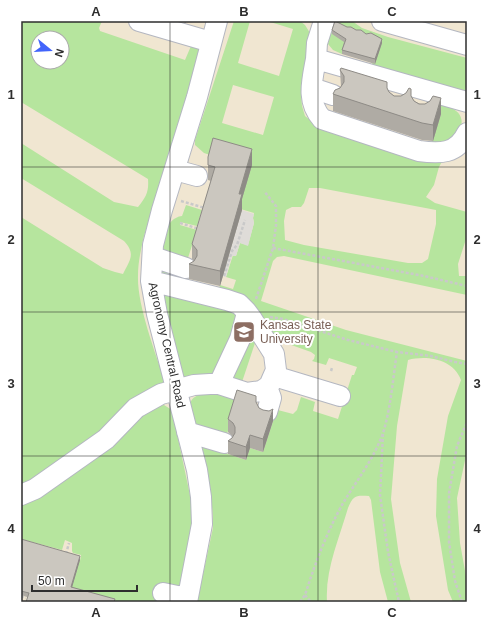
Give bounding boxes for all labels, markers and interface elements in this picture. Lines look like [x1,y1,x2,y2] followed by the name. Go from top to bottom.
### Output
[91,4,101,19] text: A
[239,4,249,19] text: B
[387,4,397,19] text: C
[30,30,70,70] north arrow
[53,47,66,59] text: N
[7,87,15,102] text: 1
[473,87,481,102] text: 1
[7,232,15,247] text: 2
[473,232,481,247] text: 2
[146,281,188,409] street label: Agronomy Central Road
[260,318,332,346] place label: Kansas State University
[231,319,257,345] school or university icon: Kansas State University
[7,376,15,391] text: 3
[473,376,481,391] text: 3
[7,521,15,536] text: 4
[473,521,481,536] text: 4
[32,567,137,593] scale bar
[38,574,65,588] text: 50 m
[91,605,101,620] text: A
[239,605,249,620] text: B
[387,605,397,620] text: C

